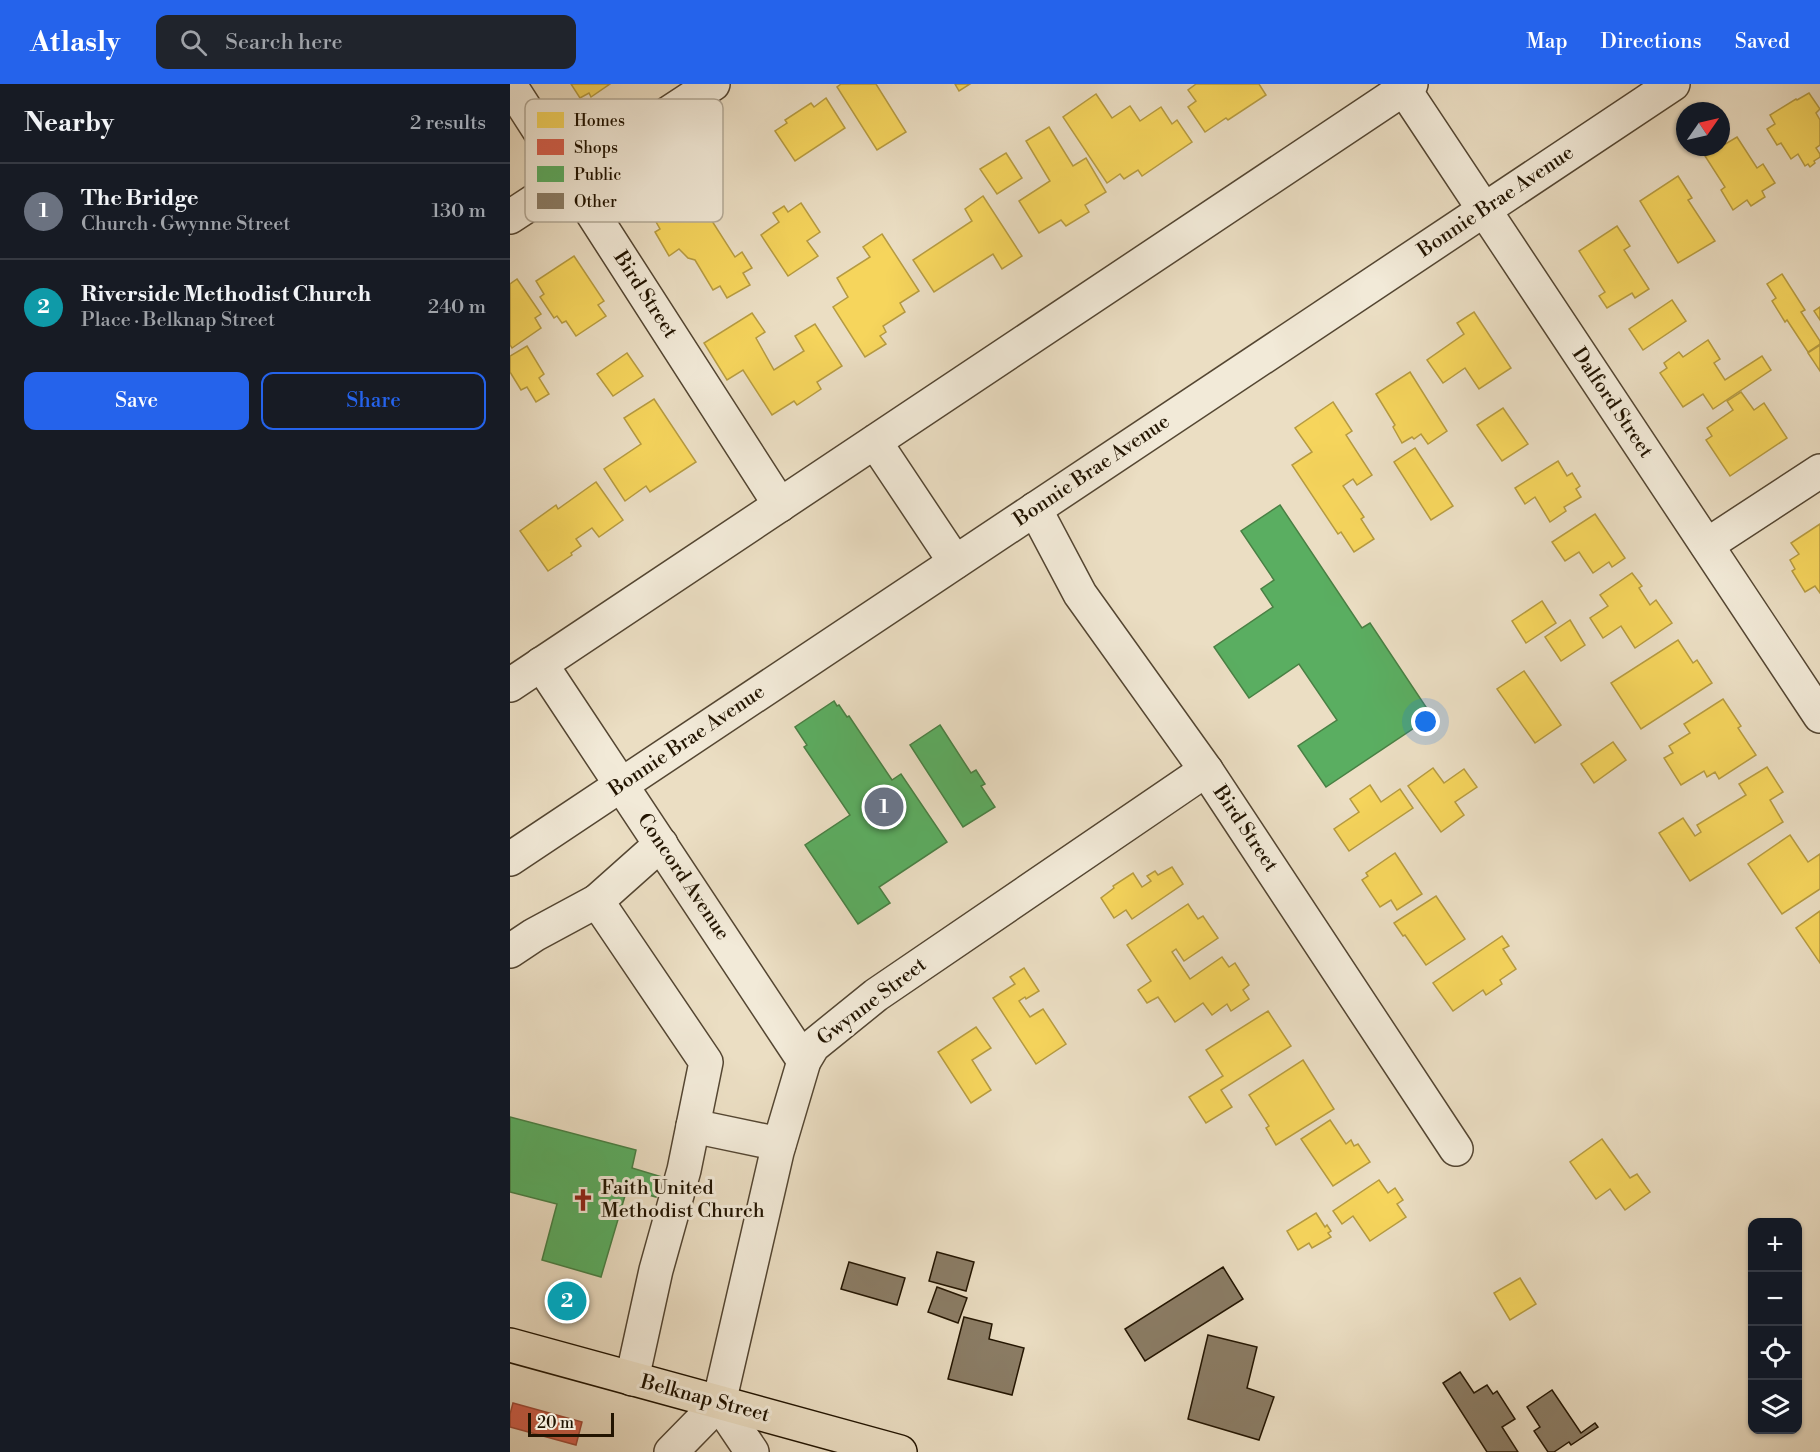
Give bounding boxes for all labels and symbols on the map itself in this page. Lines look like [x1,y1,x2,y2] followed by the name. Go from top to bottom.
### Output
[525,99,723,222] legend
[1676,102,1730,156] north arrow
[574,111,625,131] text: Homes
[574,138,618,158] text: Shops
[1412,141,1579,264] street label: Bonnie Brae Avenue
[574,165,621,185] text: Public
[574,192,617,212] text: Other
[607,246,682,343] street label: Bird Street
[1566,343,1658,463] street label: Dalford Street
[1008,410,1175,533] street label: Bonnie Brae Avenue
[603,680,770,803] street label: Bonnie Brae Avenue
[1411,707,1440,736] your location
[1206,780,1283,877] street label: Bird Street
[864,784,904,830] pin: 1
[631,809,735,945] street label: Concord Avenue
[812,953,932,1051] street label: Gwynne Street
[601,1176,765,1224] place label: Faith United Methodist Church
[570,1187,596,1213] church icon: Faith United Methodist Church
[548,1278,586,1324] pin: 2
[637,1370,772,1428] street label: Belknap Street
[528,1410,614,1438] scale bar

